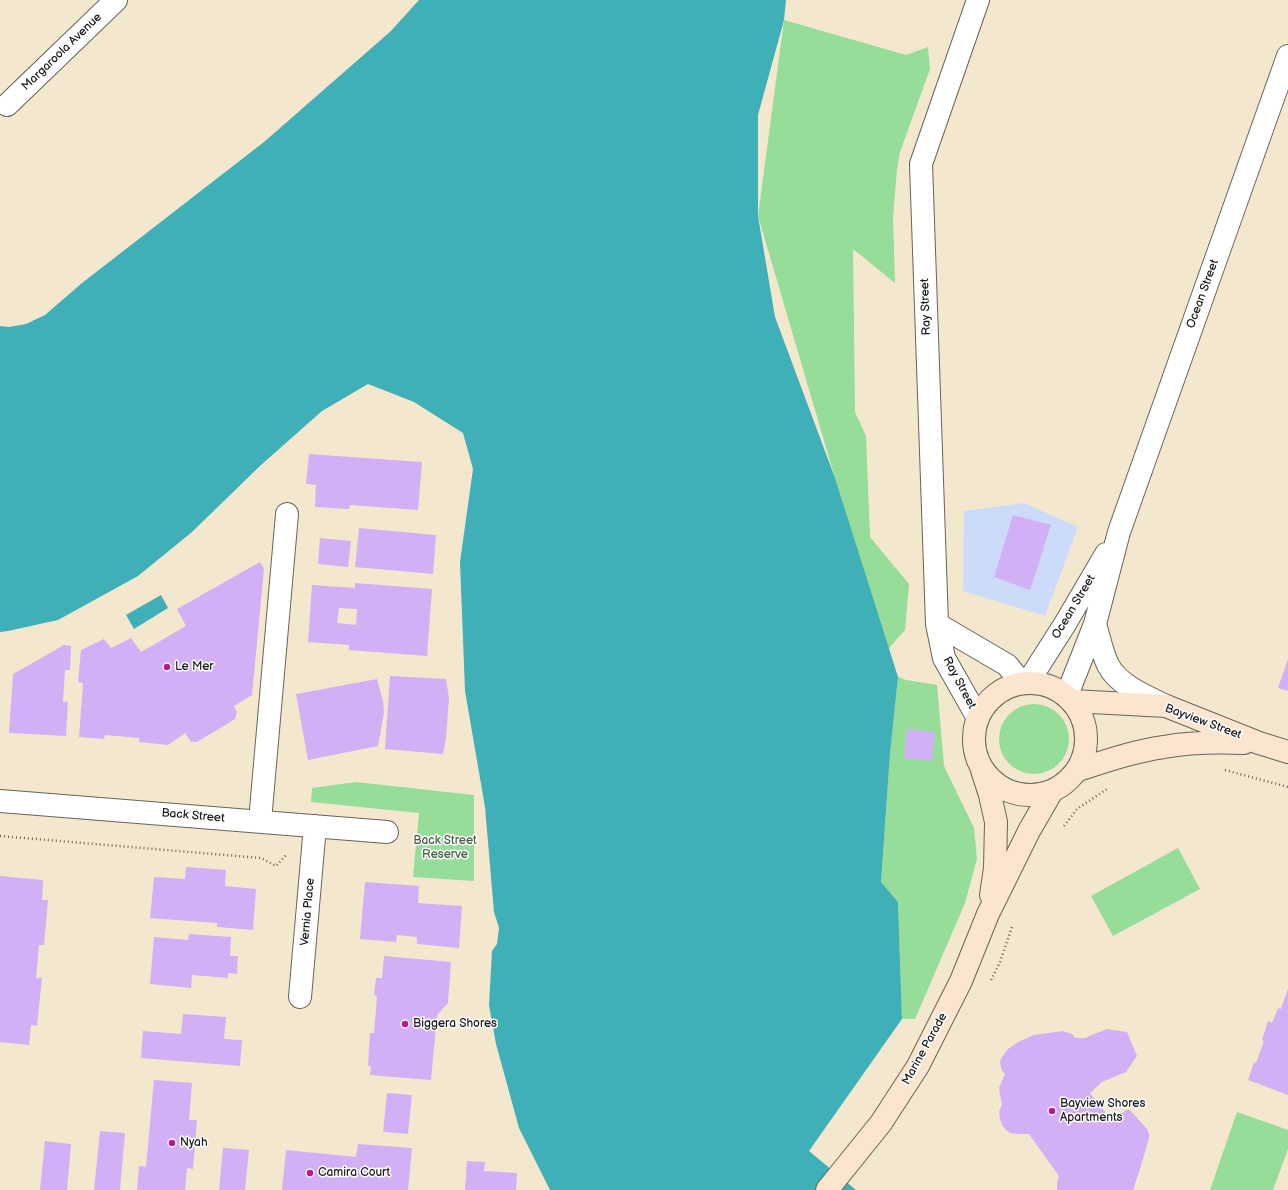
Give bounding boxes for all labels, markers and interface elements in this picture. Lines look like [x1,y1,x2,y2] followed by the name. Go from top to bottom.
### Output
[19,10,105,94] street label: Margaroola Avenue
[1184,258,1222,330] street label: Ocean Street
[918,278,934,336] street label: Ray Street
[1049,572,1099,642] street label: Ocean Street
[939,654,979,712] street label: Ray Street
[175,660,214,674] place label: Le Mer
[162,662,172,672] marker: Le Mer
[1163,701,1243,743] street label: Bayview Street
[161,806,225,826] street label: Back Street
[413,834,477,862] park label: Back Street Reserve
[298,878,318,946] street label: Vernia Place
[899,1010,951,1088] street label: Marine Parade
[413,1017,497,1031] place label: Biggera Shores
[400,1019,410,1029] marker: Biggera Shores
[1060,1097,1145,1125] place label: Bayview Shores Apartments
[1047,1106,1057,1116] marker: Bayview Shores Apartments
[180,1136,208,1150] place label: Nyah
[167,1138,177,1148] marker: Nyah
[318,1166,390,1180] place label: Camira Court
[305,1168,315,1178] marker: Camira Court

